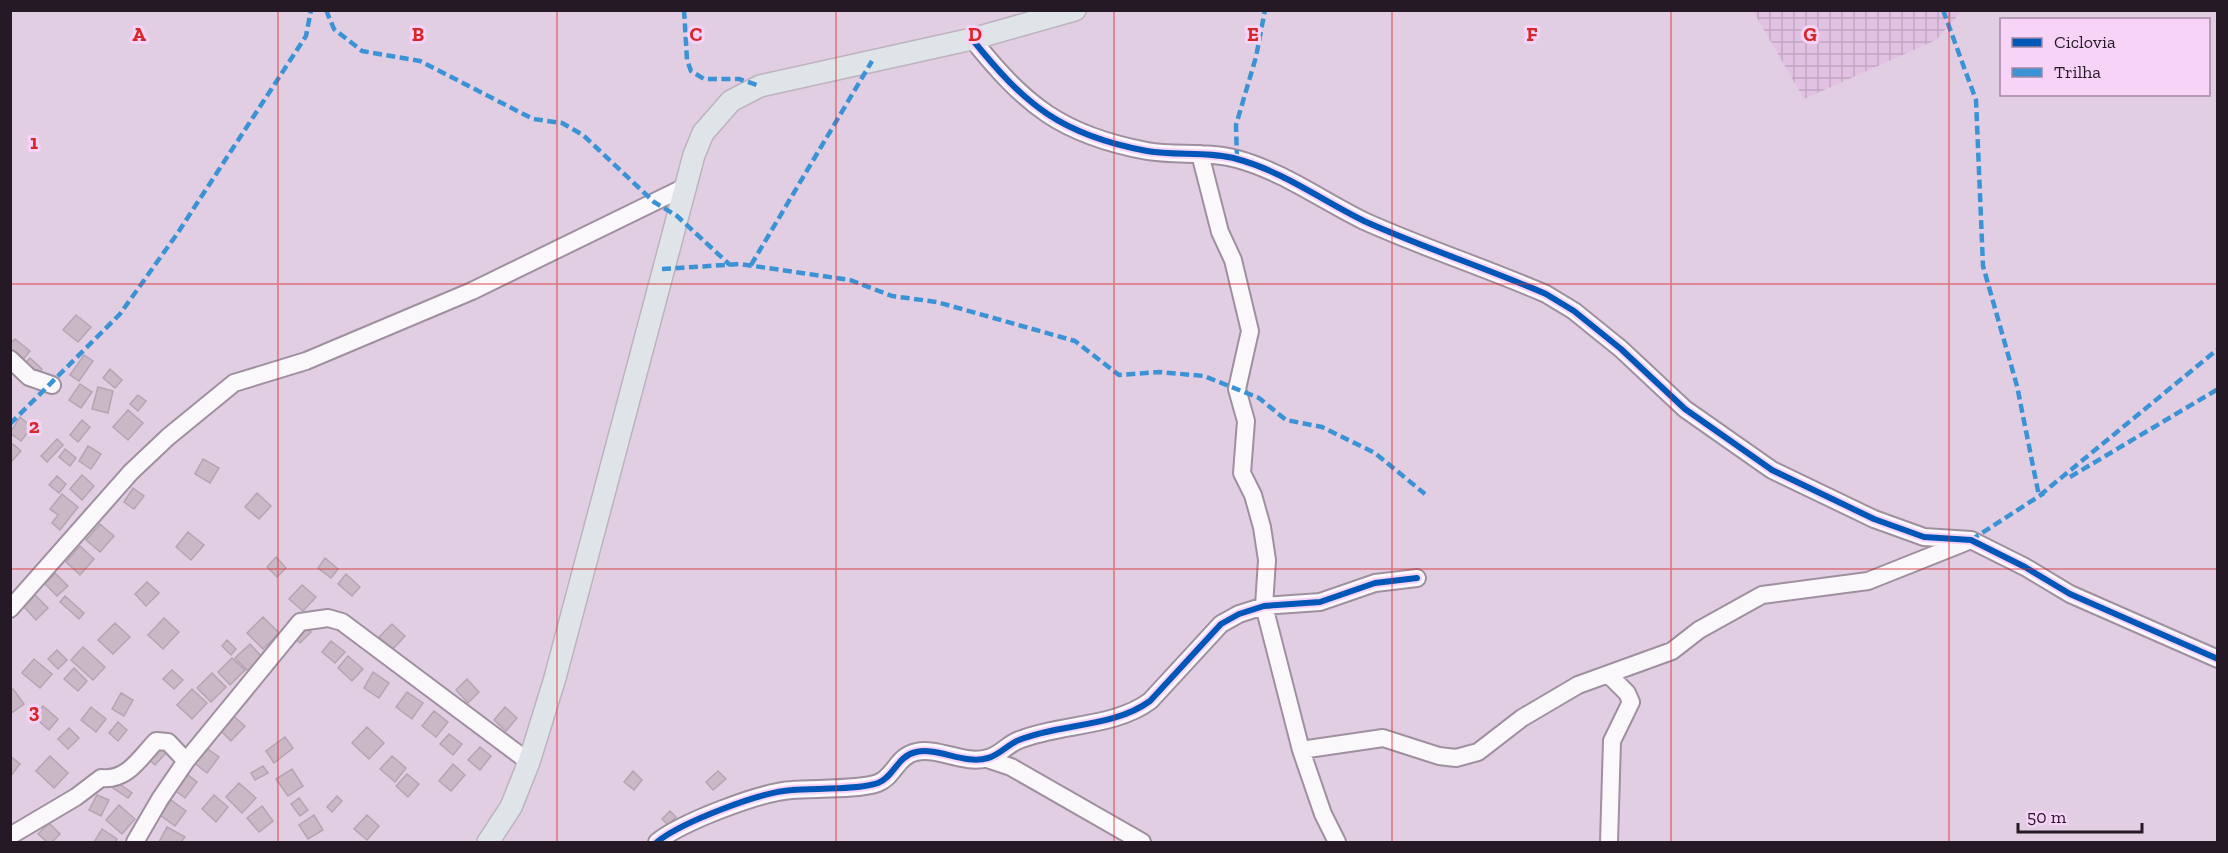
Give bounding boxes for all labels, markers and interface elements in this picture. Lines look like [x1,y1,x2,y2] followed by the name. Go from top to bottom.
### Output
[2000,18,2210,96] legend
[132,22,146,46] text: A
[412,22,424,46] text: B
[690,22,703,46] text: C
[968,22,982,46] text: D
[1247,22,1259,46] text: E
[1526,22,1538,46] text: F
[1803,22,1817,46] text: G
[2054,31,2116,53] text: Ciclovia
[2054,61,2101,83] text: Trilha
[30,130,38,154] text: 1
[29,414,40,438] text: 2
[29,699,40,723] text: 3
[2018,796,2142,834] scale bar
[2027,806,2067,828] text: 50 m

